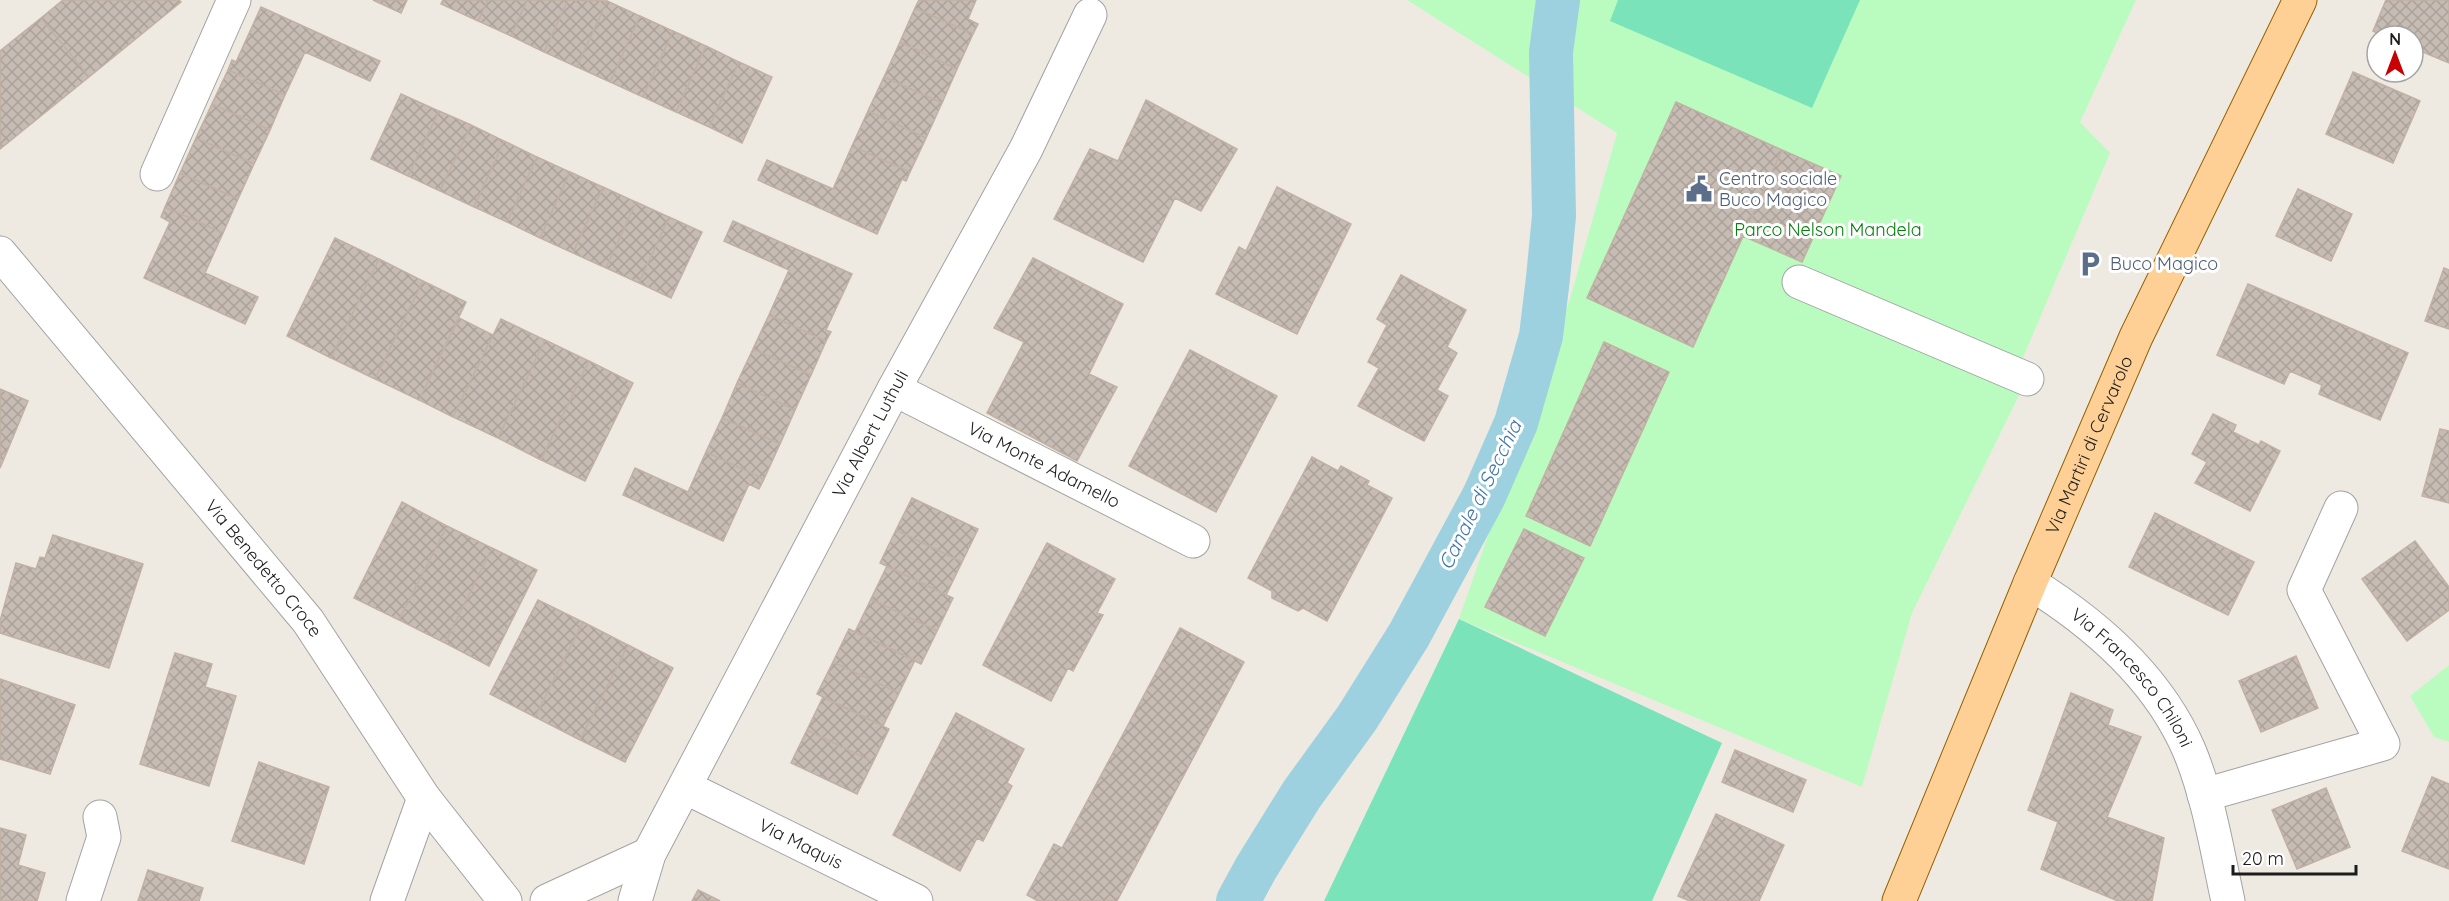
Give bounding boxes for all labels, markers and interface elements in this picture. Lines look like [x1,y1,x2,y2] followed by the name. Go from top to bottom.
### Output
[2365,24,2425,84] north arrow
[2389,29,2401,49] text: N
[1719,167,1837,211] place label: Centro sociale Buco Magico
[1684,174,1714,204] public building icon: Centro sociale Buco Magico
[1734,218,1922,241] park label: Parco Nelson Mandela
[2075,249,2105,279] parking icon: Buco Magico
[2110,252,2218,275] place label: Buco Magico
[2040,352,2138,538] street label: Via Martiri di Cervarolo
[827,366,913,501] street label: Via Albert Luthuli
[1433,414,1527,573] water label: Canale di Secchia
[964,416,1124,513] street label: Via Monte Adamello
[200,495,327,641] street label: Via Benedetto Croce
[2066,603,2198,751] street label: Via Francesco Chiloni
[755,813,847,874] street label: Via Maquis
[2233,838,2356,876] scale bar
[2242,847,2284,870] text: 20 m

